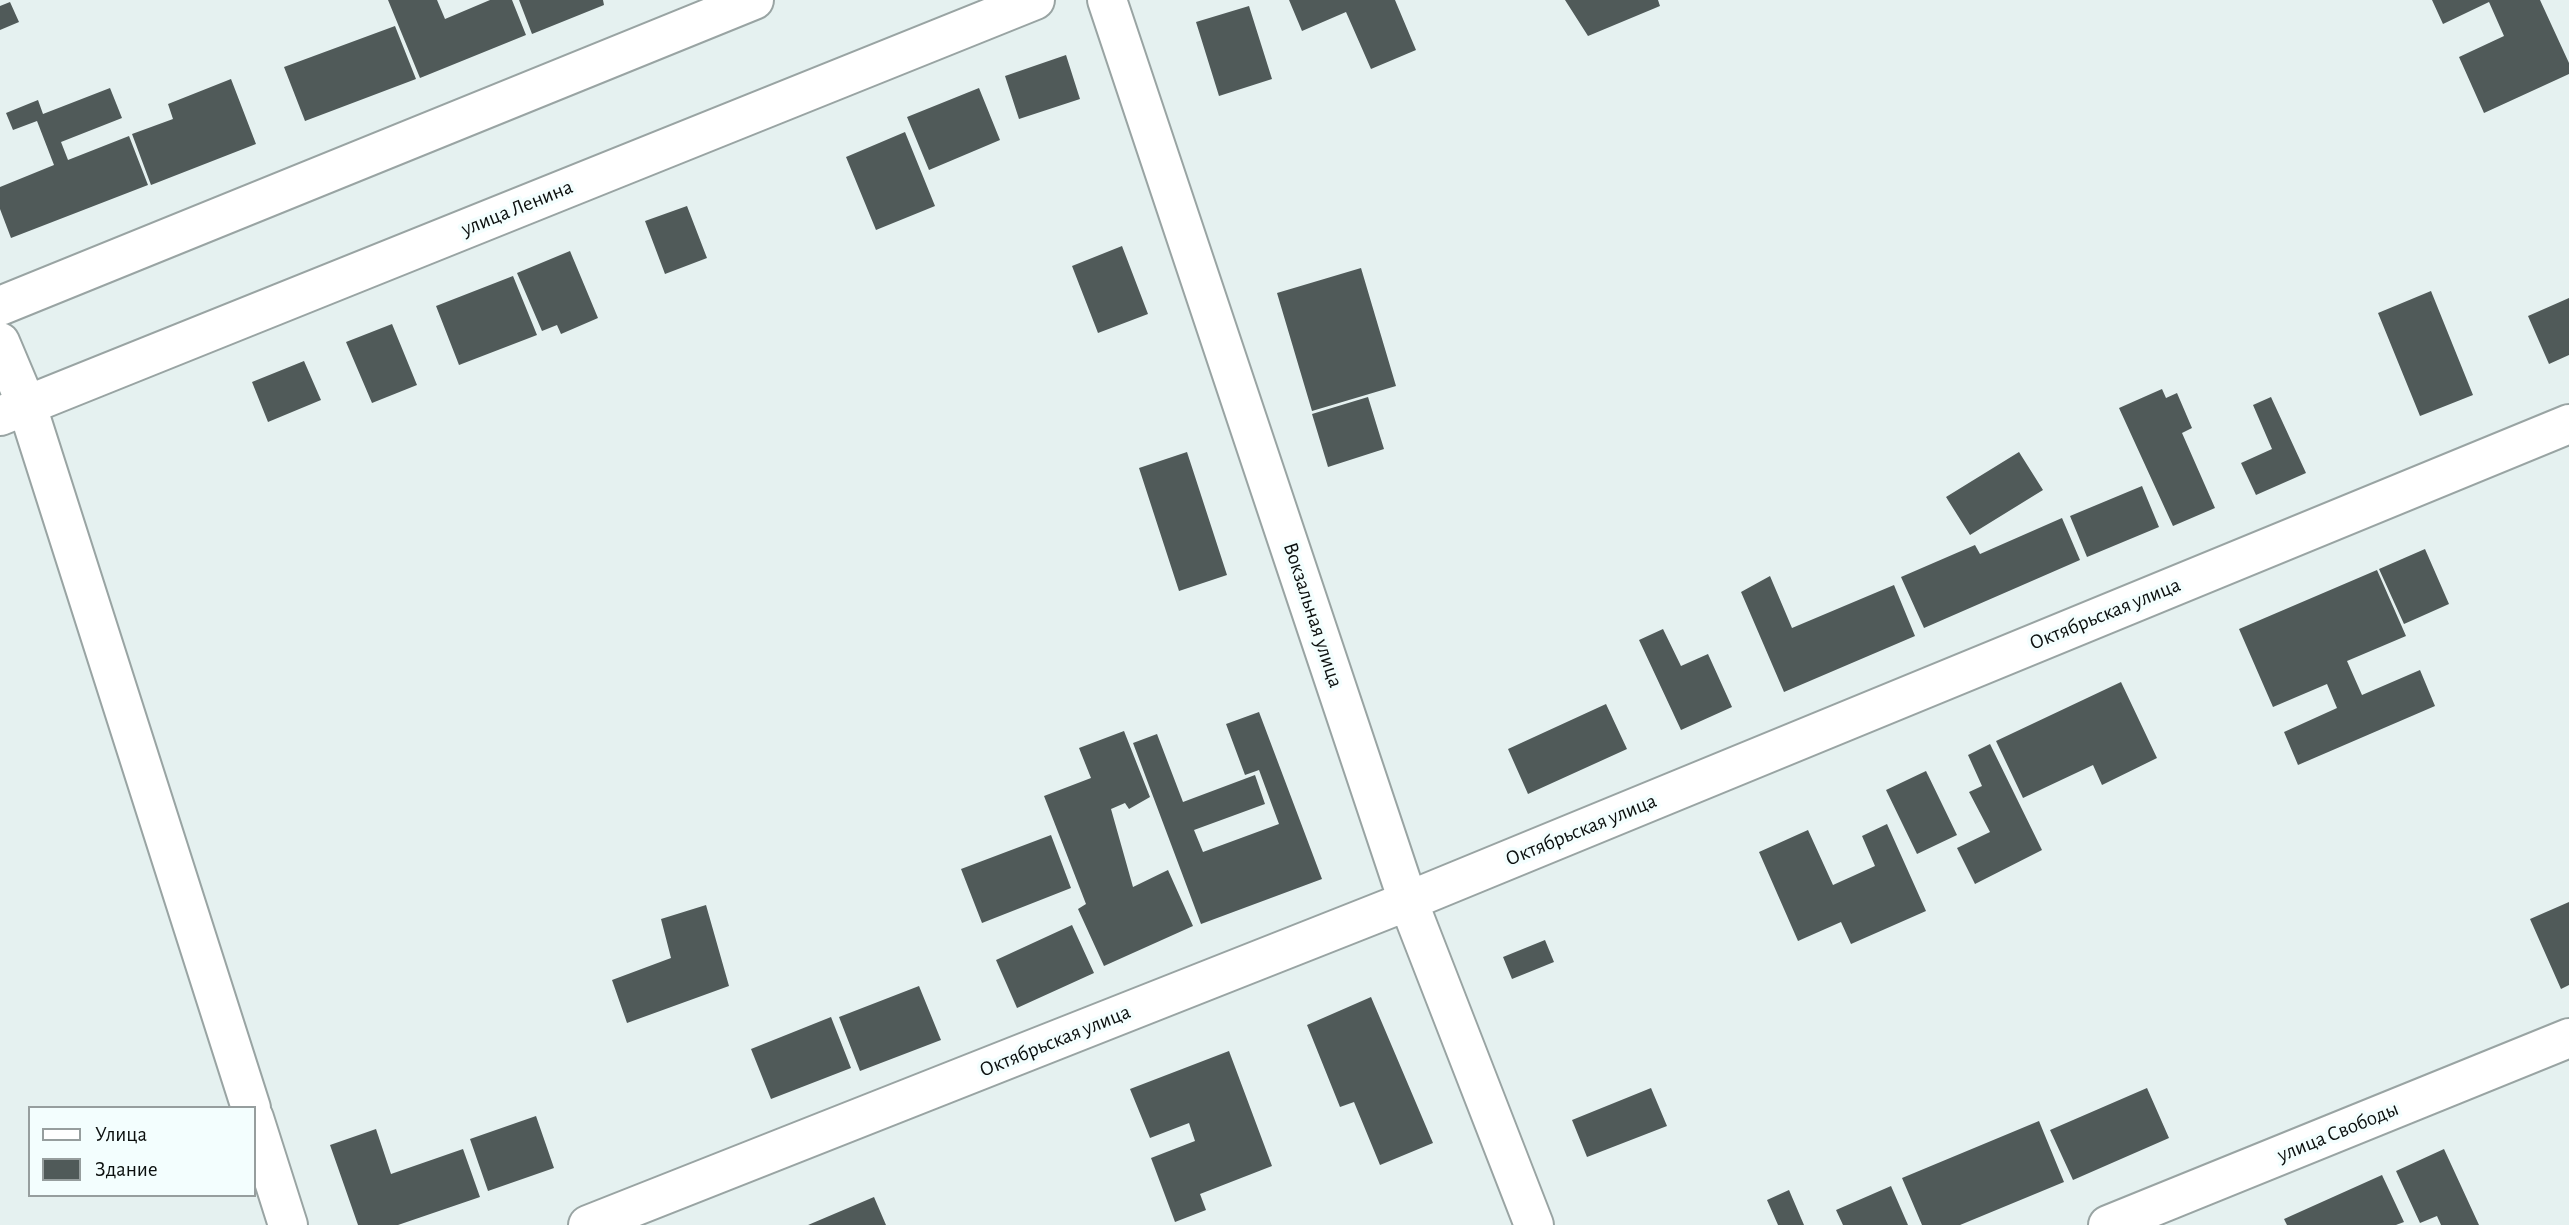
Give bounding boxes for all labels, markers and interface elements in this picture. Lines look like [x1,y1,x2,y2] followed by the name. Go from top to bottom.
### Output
[458,174,576,242] street label: улица Ленина
[1278,539,1348,691] street label: Вокзальная улица
[2026,572,2184,656] street label: Октябрьская улица
[1502,788,1660,872] street label: Октябрьская улица
[976,999,1134,1083] street label: Октябрьская улица
[2274,1096,2402,1168] street label: улица Свободы
[28,1106,256,1197] legend
[95,1124,147,1145] text: Улица
[95,1159,158,1180] text: Здание

